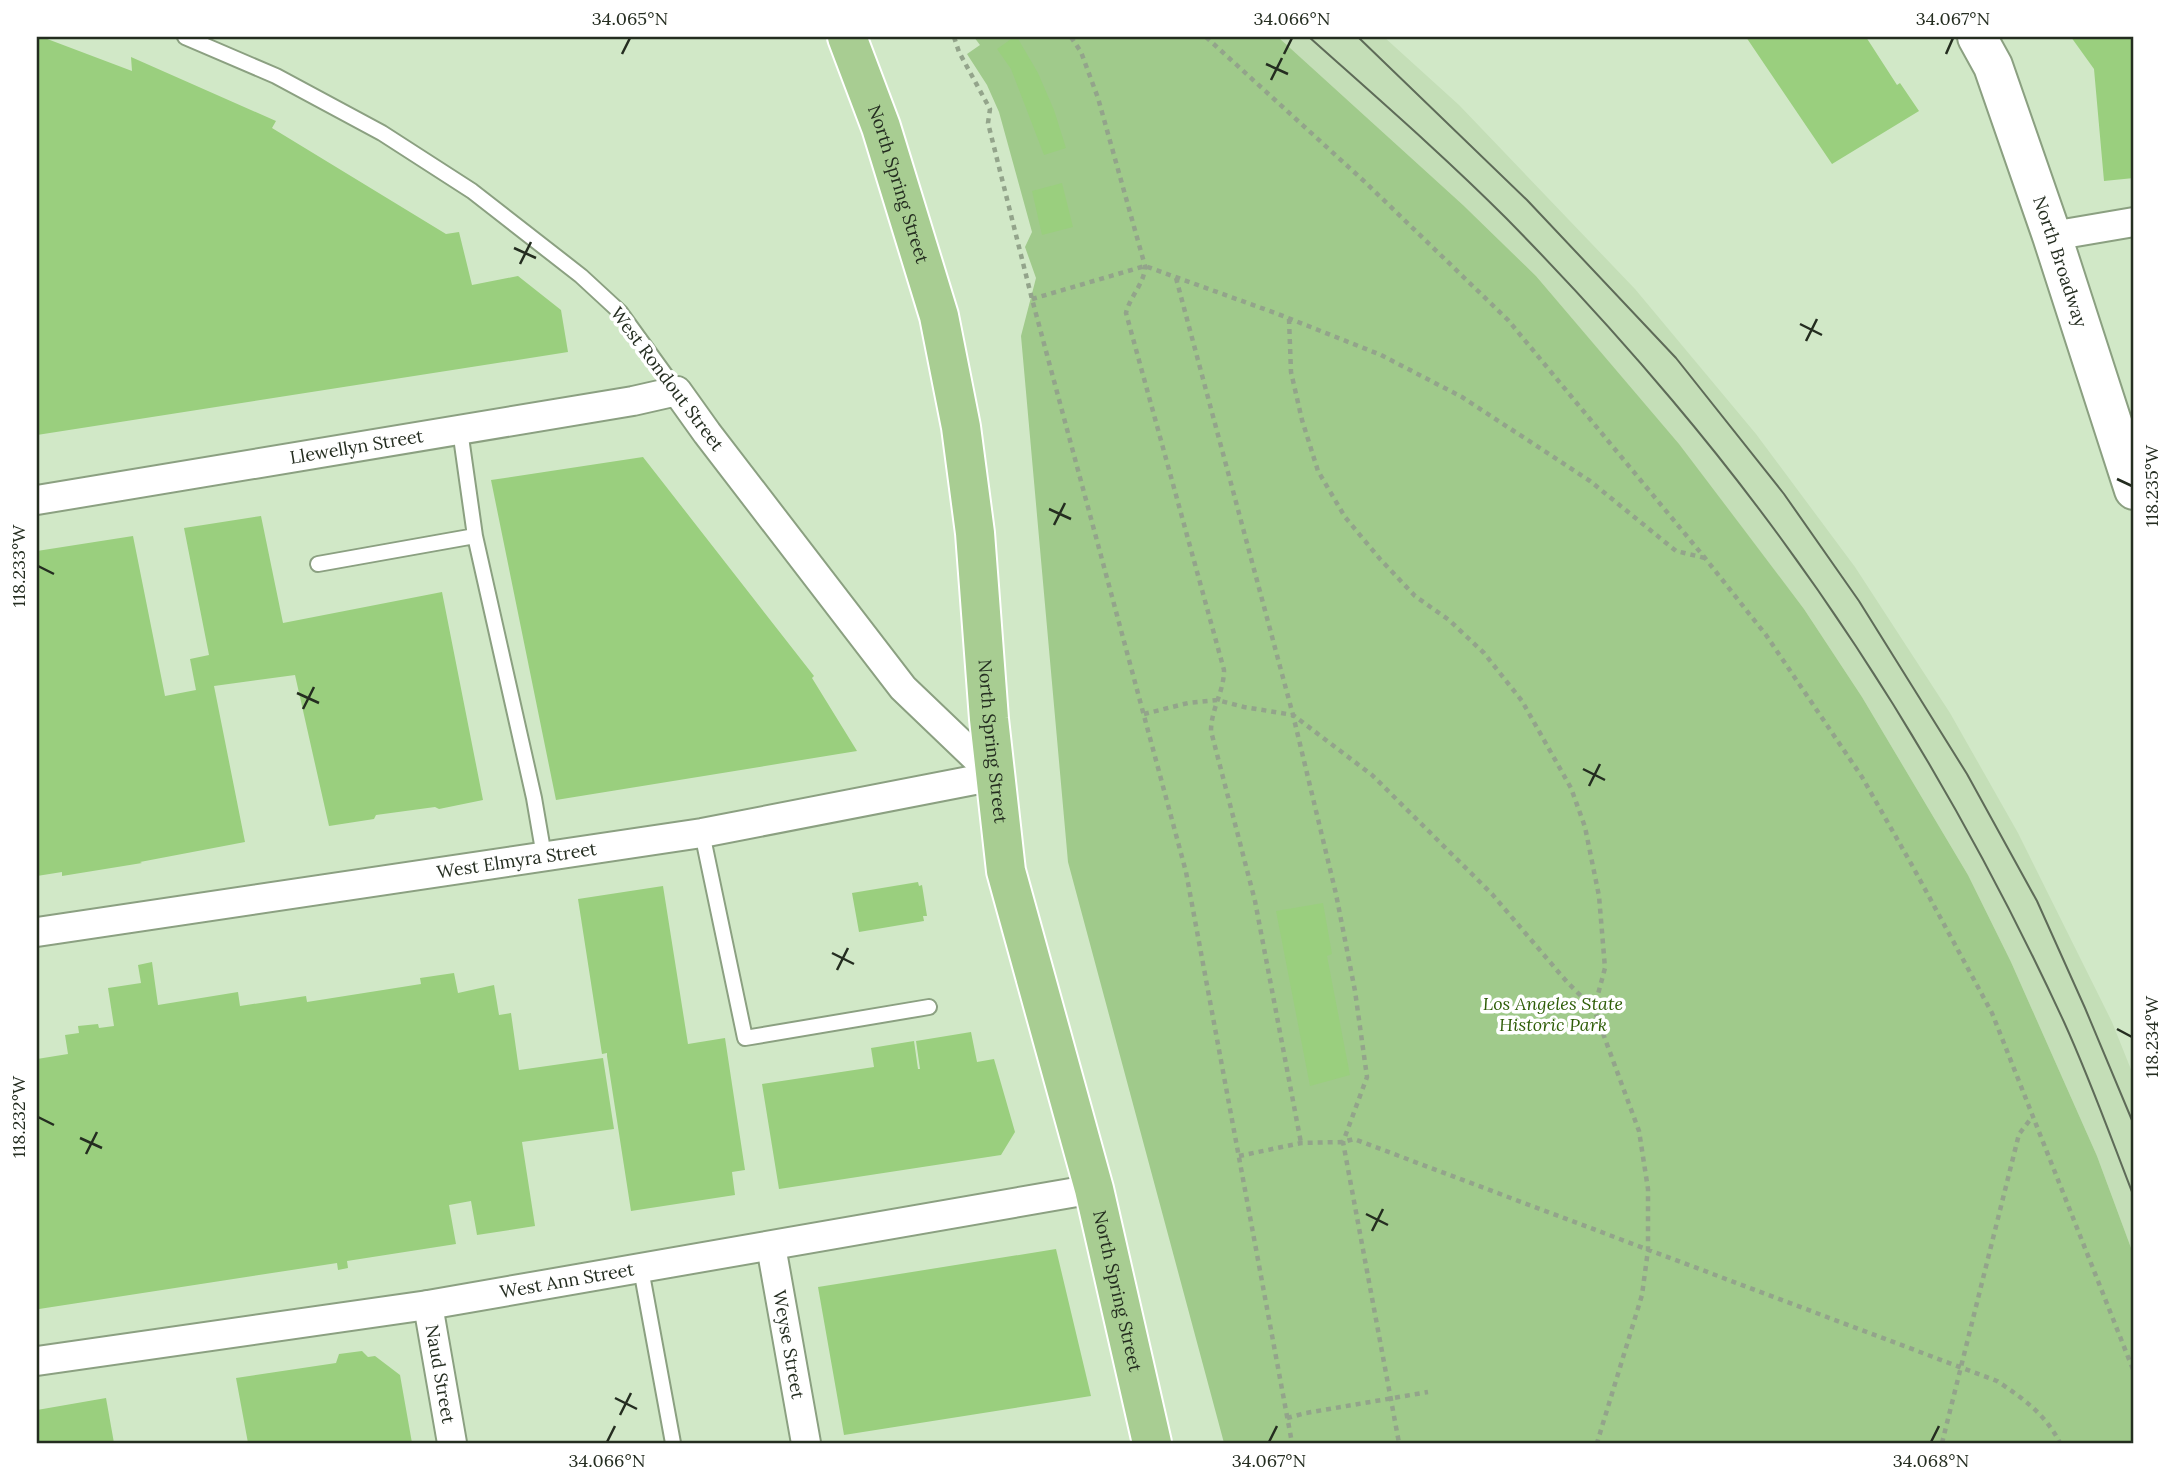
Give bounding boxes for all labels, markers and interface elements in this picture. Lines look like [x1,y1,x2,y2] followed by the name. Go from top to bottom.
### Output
[592,7,668,30] text: 34.065°N
[1254,7,1330,30] text: 34.066°N
[1916,7,1990,30] text: 34.067°N
[863,102,934,266] street label: North Spring Street
[2028,193,2093,330] street label: North Broadway
[606,302,729,455] street label: West Rondout Street
[288,424,425,469] street label: Llewellyn Street
[2140,444,2163,527] text: 118.235°W
[7,524,30,607] text: 118.233°W
[974,658,1013,825] street label: North Spring Street
[435,837,598,883] street label: West Elmyra Street
[1483,992,1623,1036] park label: Los Angeles State Historic Park
[2140,995,2163,1078] text: 118.234°W
[7,1075,30,1158] text: 118.232°W
[1088,1208,1147,1374] street label: North Spring Street
[498,1257,636,1303] street label: West Ann Street
[768,1288,810,1401] street label: Weyse Street
[421,1323,460,1425] street label: Naud Street
[569,1449,645,1472] text: 34.066°N
[1232,1449,1306,1472] text: 34.067°N
[1893,1449,1969,1472] text: 34.068°N

